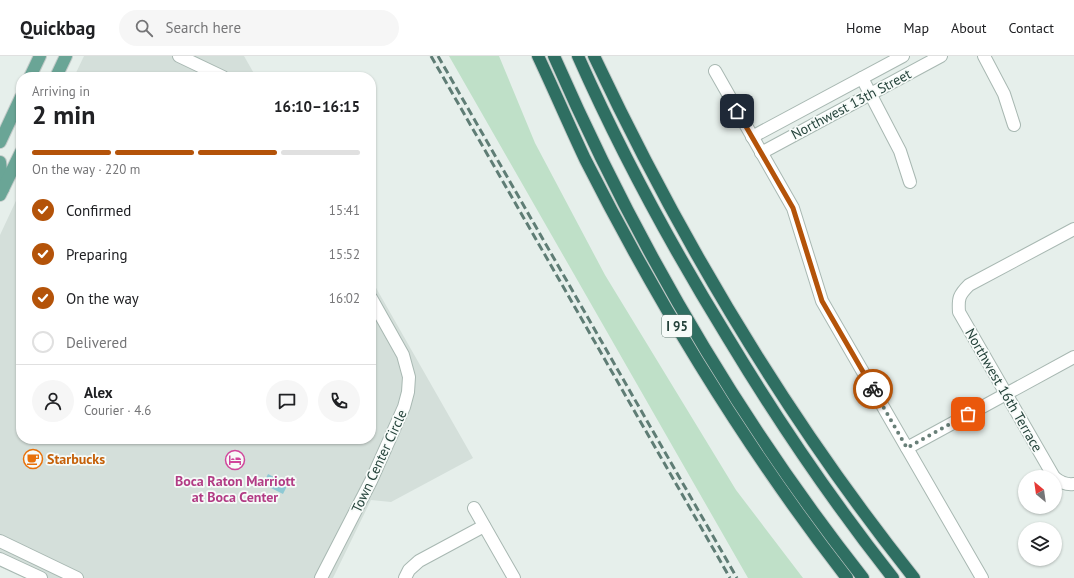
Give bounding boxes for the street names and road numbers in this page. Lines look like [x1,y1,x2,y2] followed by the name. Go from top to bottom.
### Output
[788,65,914,143] street label: Northwest 13th Street
[662,315,692,337] road number: I 95
[961,325,1047,455] street label: Northwest 16th Terrace
[347,407,411,515] street label: Town Center Circle

